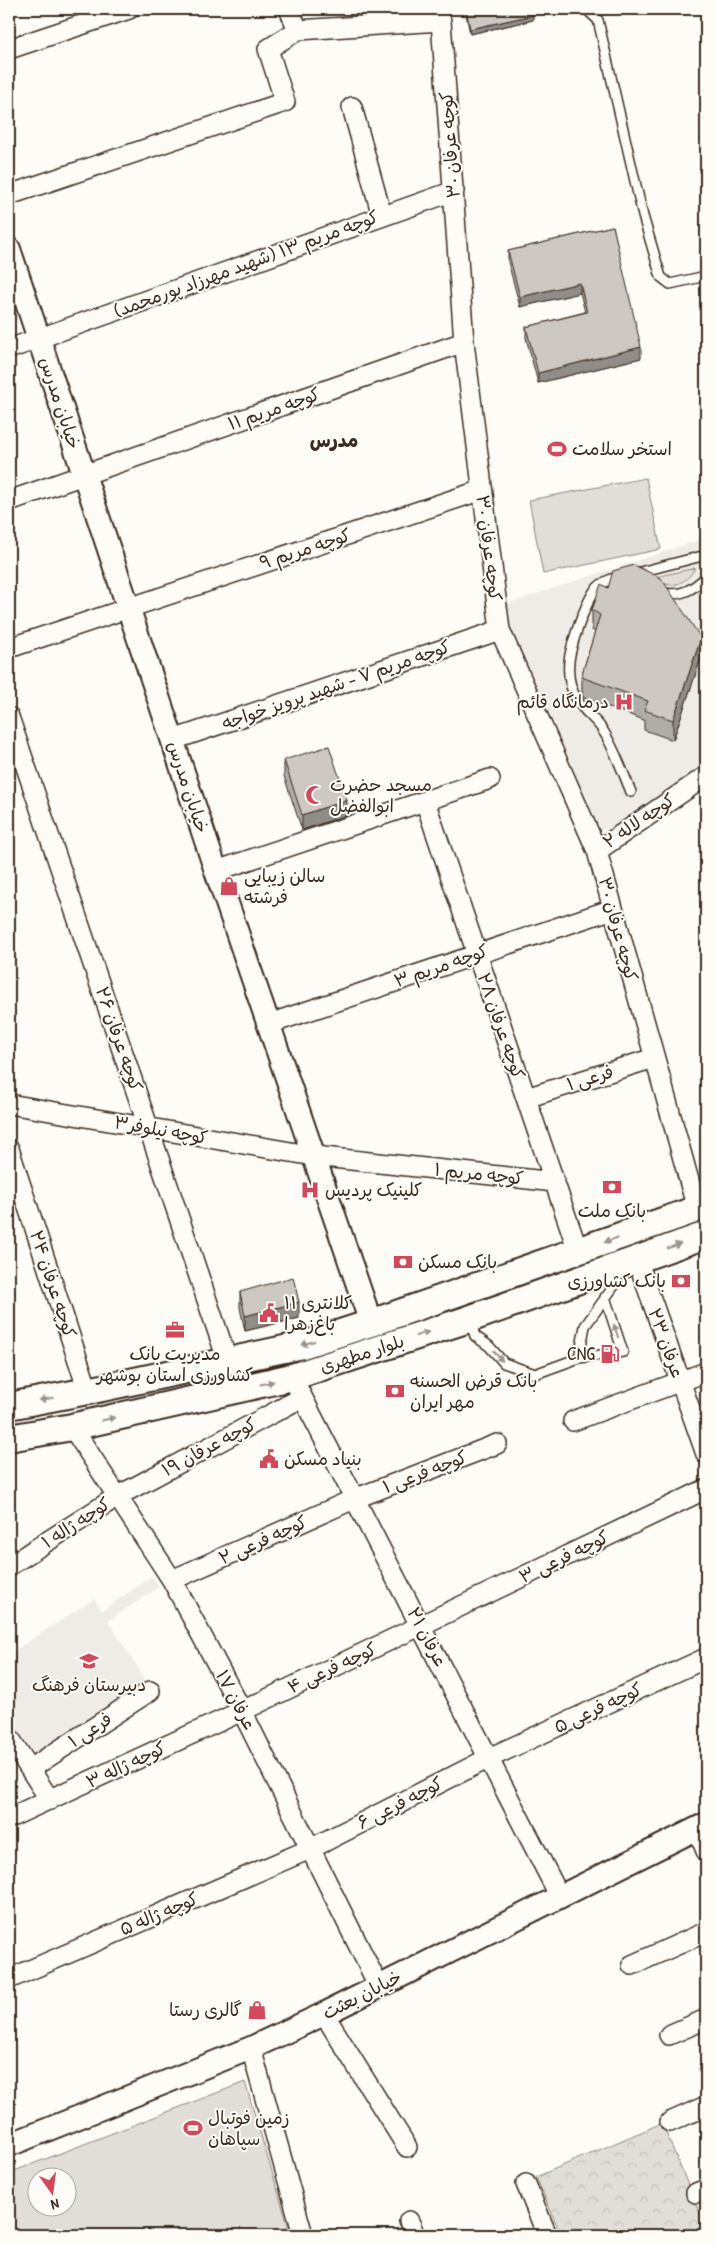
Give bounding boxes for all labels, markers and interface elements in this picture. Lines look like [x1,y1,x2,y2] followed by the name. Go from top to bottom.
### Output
[433,91,466,199] street label: کوچه عرفان ۳۰
[110,204,383,325] street label: کوچه مریم ۱۳ (شهید مهرزاد پورمحمد)
[34,354,87,452] street label: خیابان مدرس
[224,381,324,438] street label: کوچه مریم ۱۱
[310,427,358,453] district label: مدرس
[572,436,672,461] place label: استخر سلامت
[546,438,568,460] sports icon: استخر سلامت
[471,493,508,603] street label: کوچه عرفان ۳۰
[256,522,354,577] street label: کوچه مریم ۹
[218,634,454,737] street label: کوچه مریم ۷ - شهید پرویز خواجه
[516,689,609,716] place label: درمانگاه قائم
[613,691,635,713] hospital icon: درمانگاه قائم
[162,738,215,836] street label: خیابان مدرس
[330,772,432,818] place label: مسجد حضرت ابوالفضل
[304,784,326,806] mosque icon: مسجد حضرت ابوالفضل
[598,787,680,854] street label: کوچه لاله ۲
[244,863,325,909] place label: سالن زیبایی فرشته
[593,874,644,984] street label: کوچه عرفان ۳۰
[218,875,240,897] shop icon: سالن زیبایی فرشته
[391,938,492,995] street label: کوچه مریم ۳
[472,969,531,1083] street label: کوچه عرفان ۲۸
[90,983,149,1095] street label: کوچه عرفان ۲۶
[563,1059,616,1096] street label: فرعی ۱
[112,1109,210,1150] street label: کوچه نیلوفر۳
[433,1156,525,1193] street label: کوچه مریم ۱
[601,1176,623,1198] bank icon: بانک ملت
[325,1177,422,1202] place label: کلینیک پردیس
[299,1179,321,1201] hospital icon: کلینیک پردیس
[578,1198,646,1223] place label: بانک ملت
[24,1227,83,1341] street label: کوچه عرفان ۲۴
[603,1236,618,1244] one-way arrow
[667,1242,682,1250] one-way arrow
[418,1249,497,1274] place label: بانک مسکن
[392,1251,414,1273] bank icon: بانک مسکن
[568,1268,666,1293] place label: بانک کشاورزی
[670,1270,692,1292] bank icon: بانک کشاورزی
[284,1290,352,1336] place label: کلانتری ۱۱ باغ‌زهرا
[258,1302,280,1324] public building icon: کلانتری ۱۱ باغ‌زهرا
[642,1305,691,1381] street label: عرفان ۲۳
[164,1319,186,1341] office icon: مدیریت بانک کشاورزی استان بوشهر
[612,1323,620,1338] one-way arrow
[316,1328,407,1379] street label: بلوار مطهری
[414,1330,429,1338] one-way arrow
[300,1340,315,1348] one-way arrow
[95,1341,254,1387] place label: مدیریت بانک کشاورزی استان بوشهر
[567,1341,595,1366] place label: CNG
[599,1343,621,1365] fuel station icon: CNG
[493,1349,504,1362] one-way arrow
[410,1368,537,1414] place label: بانک قرض الحسنه مهر ایران
[259,1379,274,1387] one-way arrow
[384,1380,406,1402] bank icon: بانک قرض الحسنه مهر ایران
[39,1395,54,1403] one-way arrow
[157,1411,261,1482] street label: کوچه عرفان ۱۹
[101,1415,116,1423] one-way arrow
[379,1444,471,1499] street label: کوچه فرعی ۱
[284,1446,362,1471] place label: بنیاد مسکن
[258,1448,280,1470] public building icon: بنیاد مسکن
[36,1491,115,1554] street label: کوچه ژاله ۱
[215,1509,311,1570] street label: کوچه فرعی ۲
[515,1524,613,1589] street label: کوچه فرعی ۳
[401,1603,454,1671] street label: عرفان ۲۱
[283,1636,381,1699] street label: کوچه فرعی ۴
[78,1650,100,1672] school or university icon: دبیرستان فرهنگ
[210,1665,263,1734] street label: عرفان ۱۷
[32,1672,146,1697] place label: دبیرستان فرهنگ
[550,1676,646,1739] street label: کوچه فرعی ۵
[63,1706,117,1753] street label: فرعی ۱
[82,1735,170,1794] street label: کوچه ژاله ۳
[353,1770,447,1835] street label: کوچه فرعی ۶
[116,1886,202,1941] street label: کوچه ژاله ۵
[318,1964,406,2025] street label: خیابان بعثت
[169,1997,242,2022] place label: گالری رستا
[246,1999,268,2021] shop icon: گالری رستا
[208,2105,290,2151] place label: زمین فوتبال سپاهان
[182,2117,204,2139] sports icon: زمین فوتبال سپاهان
[28,2166,78,2216] north arrow
[49,2195,61,2215] text: N

